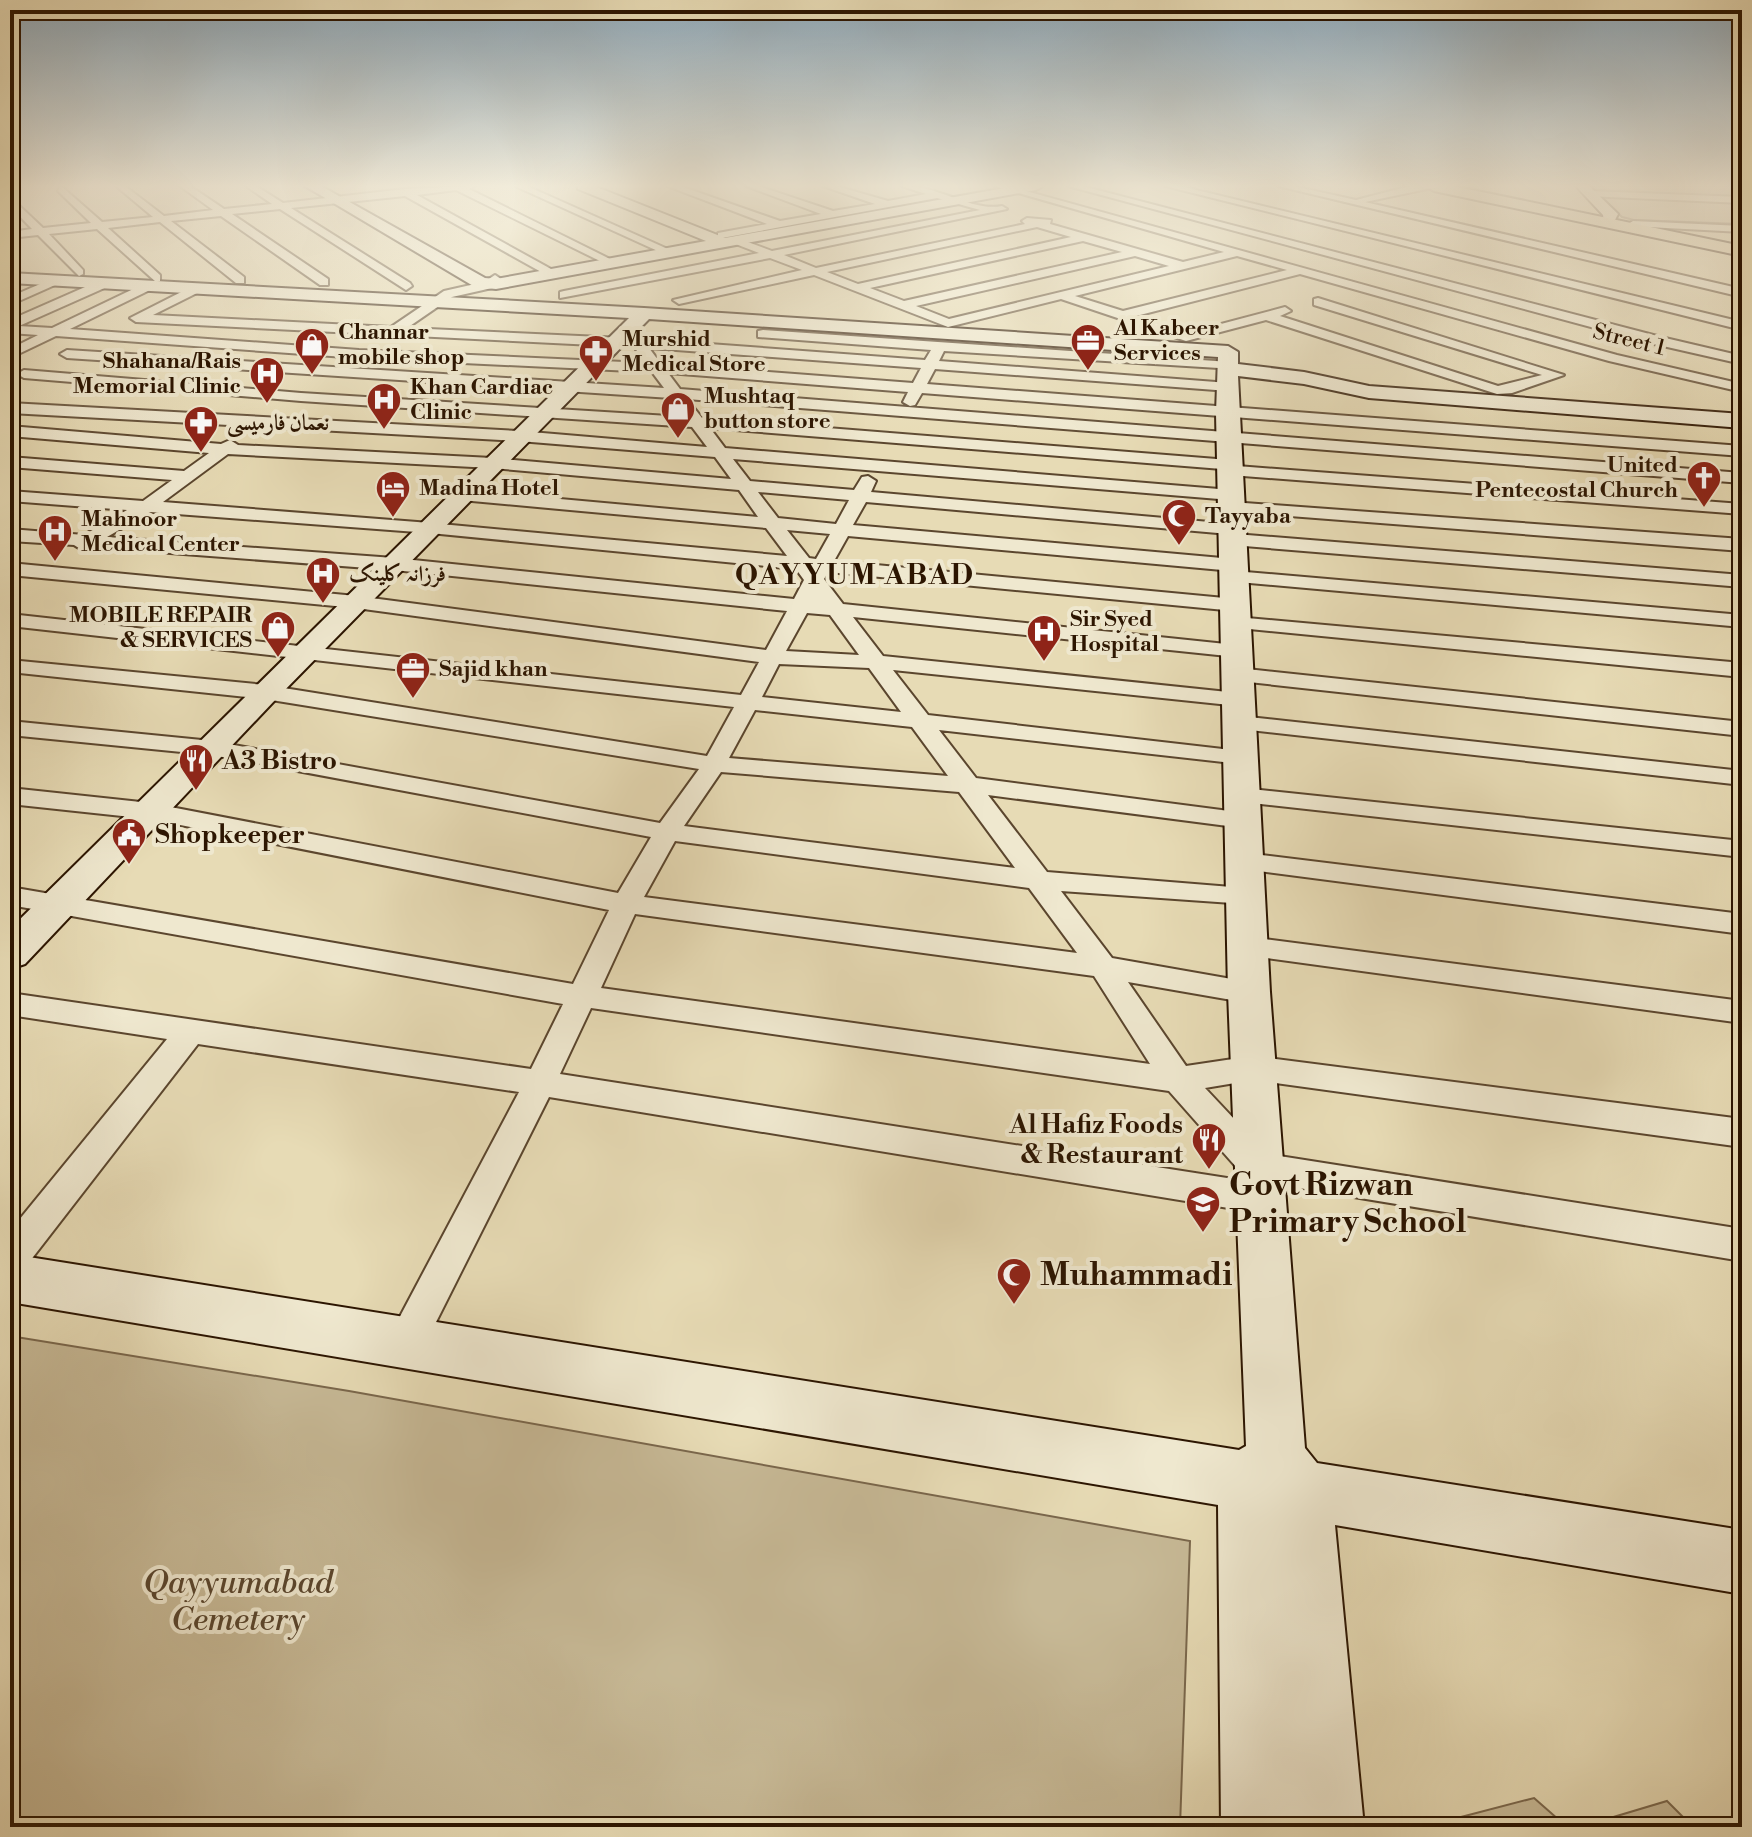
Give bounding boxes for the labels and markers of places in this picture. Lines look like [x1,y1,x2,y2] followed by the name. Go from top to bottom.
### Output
[1113,315,1219,367] place label: Al Kabeer Services
[338,319,464,371] place label: Channar mobile shop
[1069,322,1107,372] office icon: Al Kabeer Services
[293,326,331,376] shop icon: Channar mobile shop
[622,326,766,378] place label: Murshid Medical Store
[577,333,615,383] pharmacy icon: Murshid Medical Store
[73,348,241,400] place label: Shahana/Rais Memorial Clinic
[248,355,286,405] hospital icon: Shahana/Rais Memorial Clinic
[410,374,553,426] place label: Khan Cardiac Clinic
[365,381,403,431] hospital icon: Khan Cardiac Clinic
[704,383,831,435] place label: Mushtaq button store
[659,390,697,440] shop icon: Mushtaq button store
[182,404,220,454] pharmacy icon: نعمان فارمیسی
[227,410,329,438] place label: نعمان فارمیسی
[1475,452,1678,504] place label: United Pentecostal Church
[1685,459,1723,509] church icon: United Pentecostal Church
[374,469,412,519] hotel icon: Madina Hotel
[419,475,559,502] place label: Madina Hotel
[1160,497,1198,547] mosque icon: Tayyaba
[1205,503,1292,530] place label: Tayyaba
[81,506,240,558] place label: Mahnoor Medical Center
[36,513,74,563] hospital icon: Mahnoor Medical Center
[304,555,342,605] hospital icon: فرزانہ کلینک
[349,561,446,588] place label: فرزانہ کلینک
[69,602,253,654] place label: MOBILE REPAIR & SERVICES
[1070,606,1159,658] place label: Sir Syed Hospital
[259,609,297,659] shop icon: MOBILE REPAIR & SERVICES
[1025,613,1063,663] hospital icon: Sir Syed Hospital
[394,650,432,700] office icon: Sajid khan
[439,656,548,683] place label: Sajid khan
[177,742,215,792] restaurant icon: A3 Bistro
[221,745,337,777] place label: A3 Bistro
[110,816,148,866] public building icon: Shopkeeper
[155,819,305,851] place label: Shopkeeper
[1008,1109,1184,1171] place label: Al Hafiz Foods & Restaurant
[1190,1121,1228,1171] restaurant icon: Al Hafiz Foods & Restaurant
[1229,1165,1467,1242] place label: Govt Rizwan Primary School
[1184,1184,1222,1234] school or university icon: Govt Rizwan Primary School
[1040,1255,1232,1295] place label: Muhammadi
[995,1256,1033,1306] mosque icon: Muhammadi

